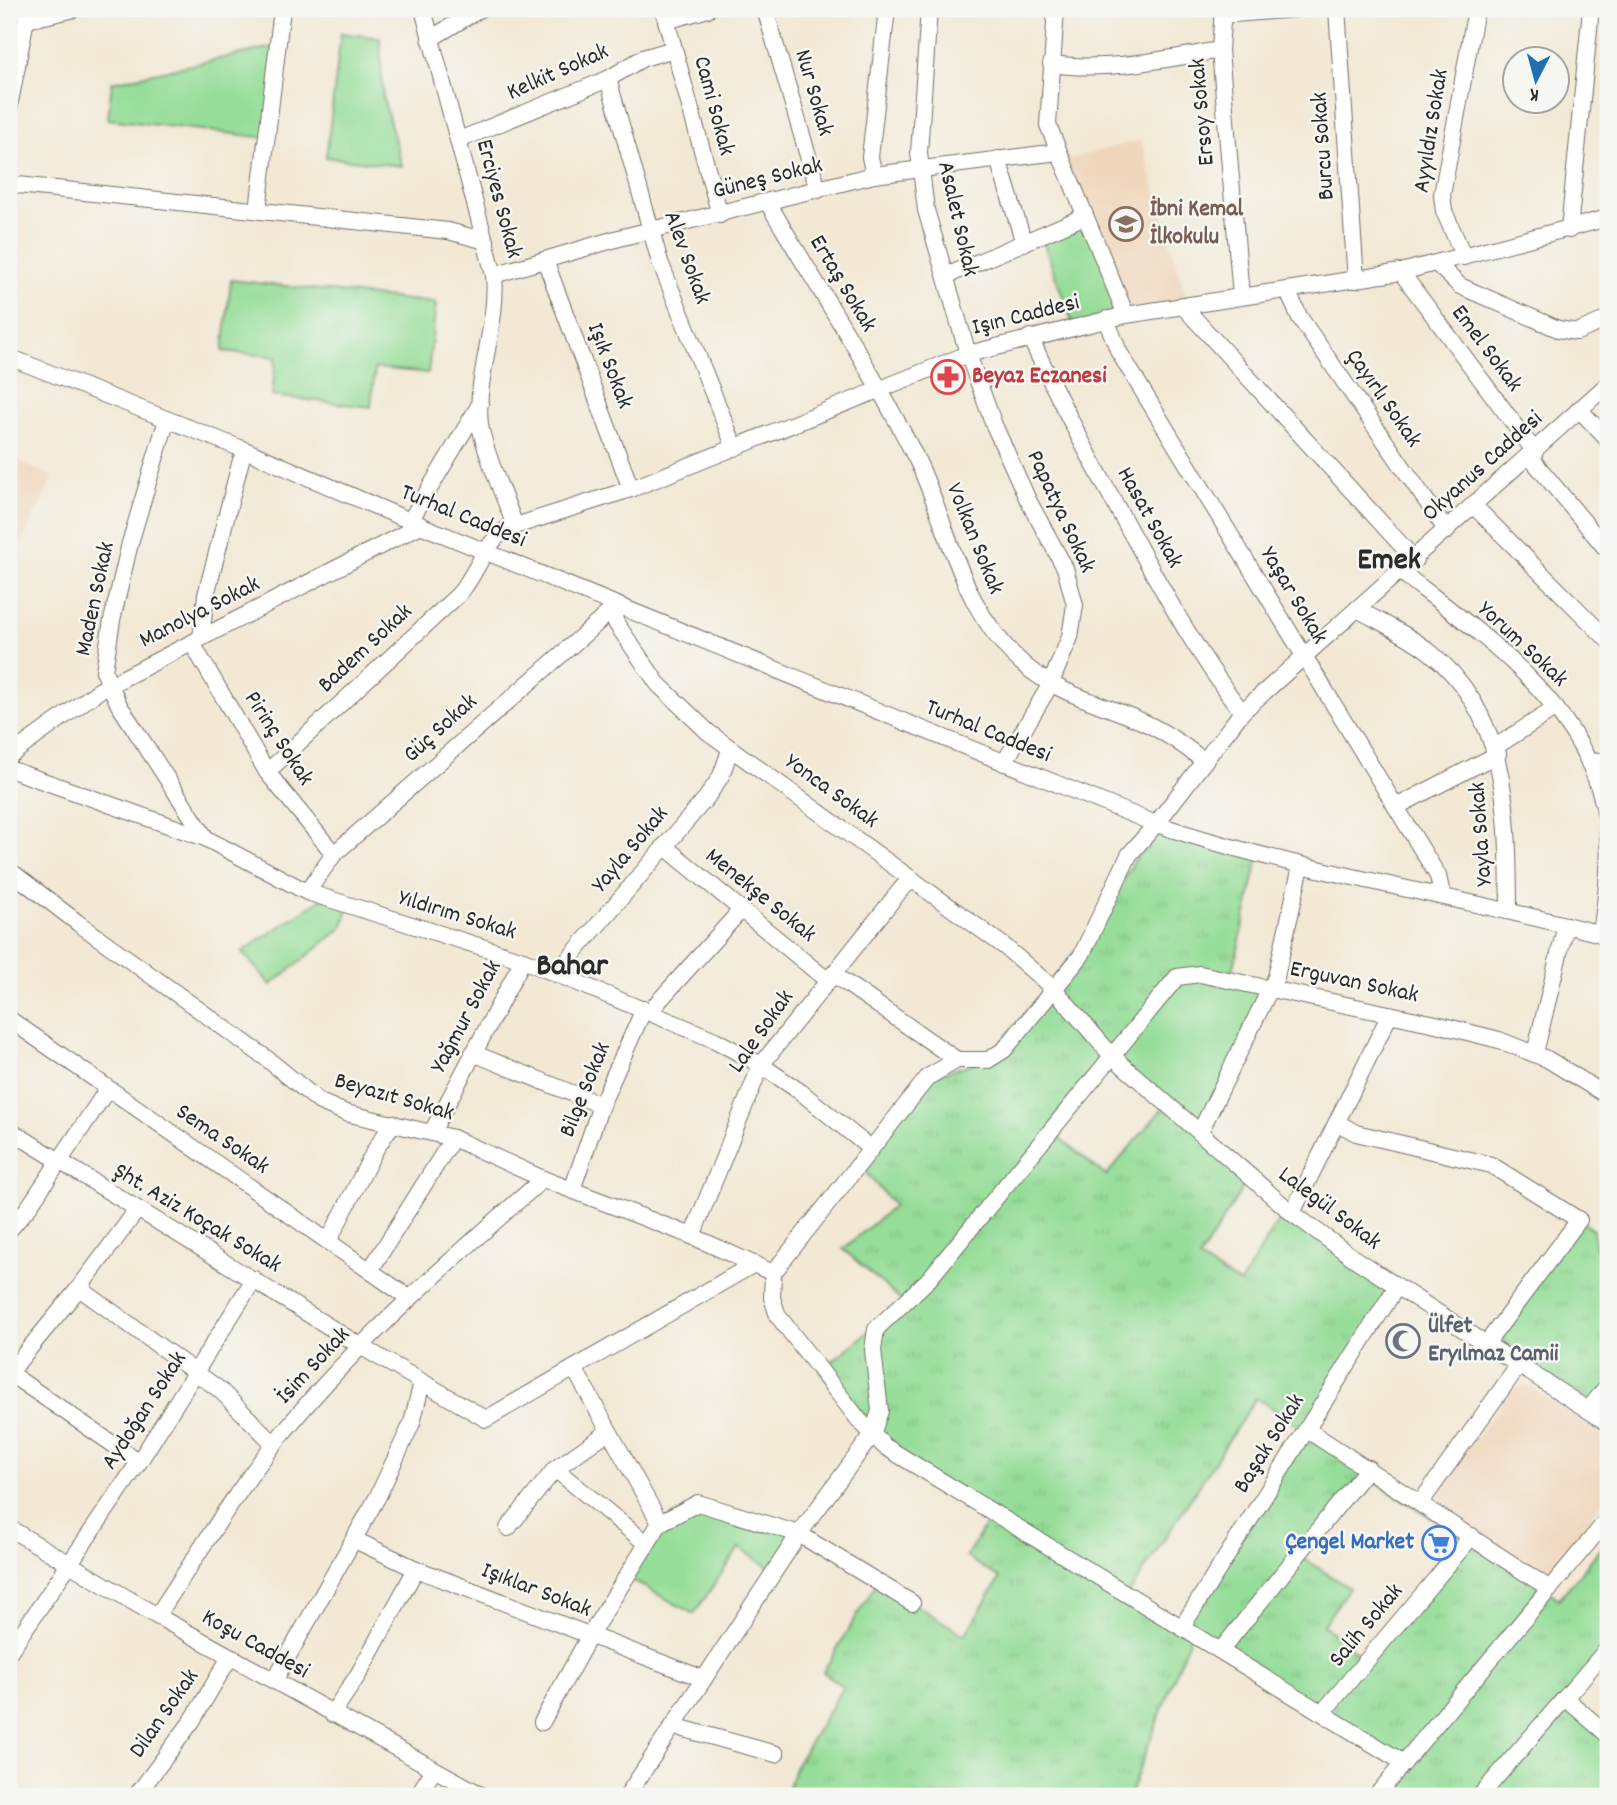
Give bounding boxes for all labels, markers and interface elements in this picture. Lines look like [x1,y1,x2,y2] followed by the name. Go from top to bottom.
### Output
[502,35,614,111] street label: Kelkit Sokak
[784,46,842,140] street label: Nur Sokak
[1502,46,1572,116] north arrow
[683,52,743,160] street label: Cami Sokak
[1181,57,1225,167] street label: Ersoy Sokak
[1405,67,1459,195] street label: Ayyıldız Sokak
[1529,80,1540,107] text: K
[1303,91,1345,201] street label: Burcu Sokak
[466,136,530,262] street label: Erciyes Sokak
[709,149,827,209] street label: Güneş Sokak
[927,158,987,280] street label: Asalet Sokak
[1150,193,1243,255] place label: İbni Kemal İlkokulu
[1107,205,1145,243] school or university icon: İbni Kemal İlkokulu
[653,207,719,309] street label: Alev Sokak
[800,229,884,339] street label: Ertaş Sokak
[969,286,1083,346] street label: Işın Caddesi
[1442,298,1530,400] street label: Emel Sokak
[577,318,641,414] street label: Işık Sokak
[1337,343,1429,455] street label: Çayırlı Sokak
[929,358,967,396] pharmacy icon: Beyaz Eczanesi
[972,360,1107,394] place label: Beyaz Eczanesi
[1415,403,1551,531] street label: Okyanus Caddesi
[1017,445,1103,579] street label: Papatya Sokak
[1107,461,1191,575] street label: Hasat Sokak
[395,476,531,558] street label: Turhal Caddesi
[936,478,1012,600] street label: Volkan Sokak
[67,539,125,659] street label: Maden Sokak
[1357,539,1421,585] district label: Emek
[1251,541,1335,651] street label: Yaşar Sokak
[134,568,266,658] street label: Manolya Sokak
[1469,594,1575,696] street label: Yorum Sokak
[311,596,421,702] street label: Badem Sokak
[235,685,321,793] street label: Pirinç Sokak
[396,686,486,772] street label: Güç Sokak
[920,691,1056,773] street label: Turhal Caddesi
[777,746,885,838] street label: Yonca Sokak
[1461,781,1503,887] street label: Yayla Sokak
[584,799,678,901] street label: Yayla Sokak
[697,840,823,952] street label: Menekşe Sokak
[394,882,520,950] street label: Yıldırım Sokak
[536,945,609,991] district label: Bahar
[1287,953,1421,1013] street label: Erguvan Sokak
[423,954,511,1080] street label: Yağmur Sokak
[721,983,803,1081] street label: Lale Sokak
[551,1037,621,1143] street label: Bilge Sokak
[330,1065,458,1131] street label: Beyazıt Sokak
[168,1096,276,1184] street label: Sema Sokak
[107,1155,287,1283] street label: Şht. Aziz Koçak Sokak
[1270,1159,1388,1259] street label: Lalegül Sokak
[1428,1310,1559,1372] place label: Ülfet Eryılmaz Camii
[269,1320,359,1412] street label: İsim Sokak
[1384,1322,1422,1360] mosque icon: Ülfet Eryılmaz Camii
[94,1345,196,1477] street label: Aydoğan Sokak
[1226,1388,1314,1500] street label: Başak Sokak
[1420,1524,1458,1562] supermarket icon: Çengel Market
[1285,1526,1414,1560] place label: Çengel Market
[476,1554,596,1628] street label: Işıklar Sokak
[1322,1577,1412,1675] street label: Salih Sokak
[195,1601,315,1689] street label: Koşu Caddesi
[122,1662,208,1766] street label: Dilan Sokak

